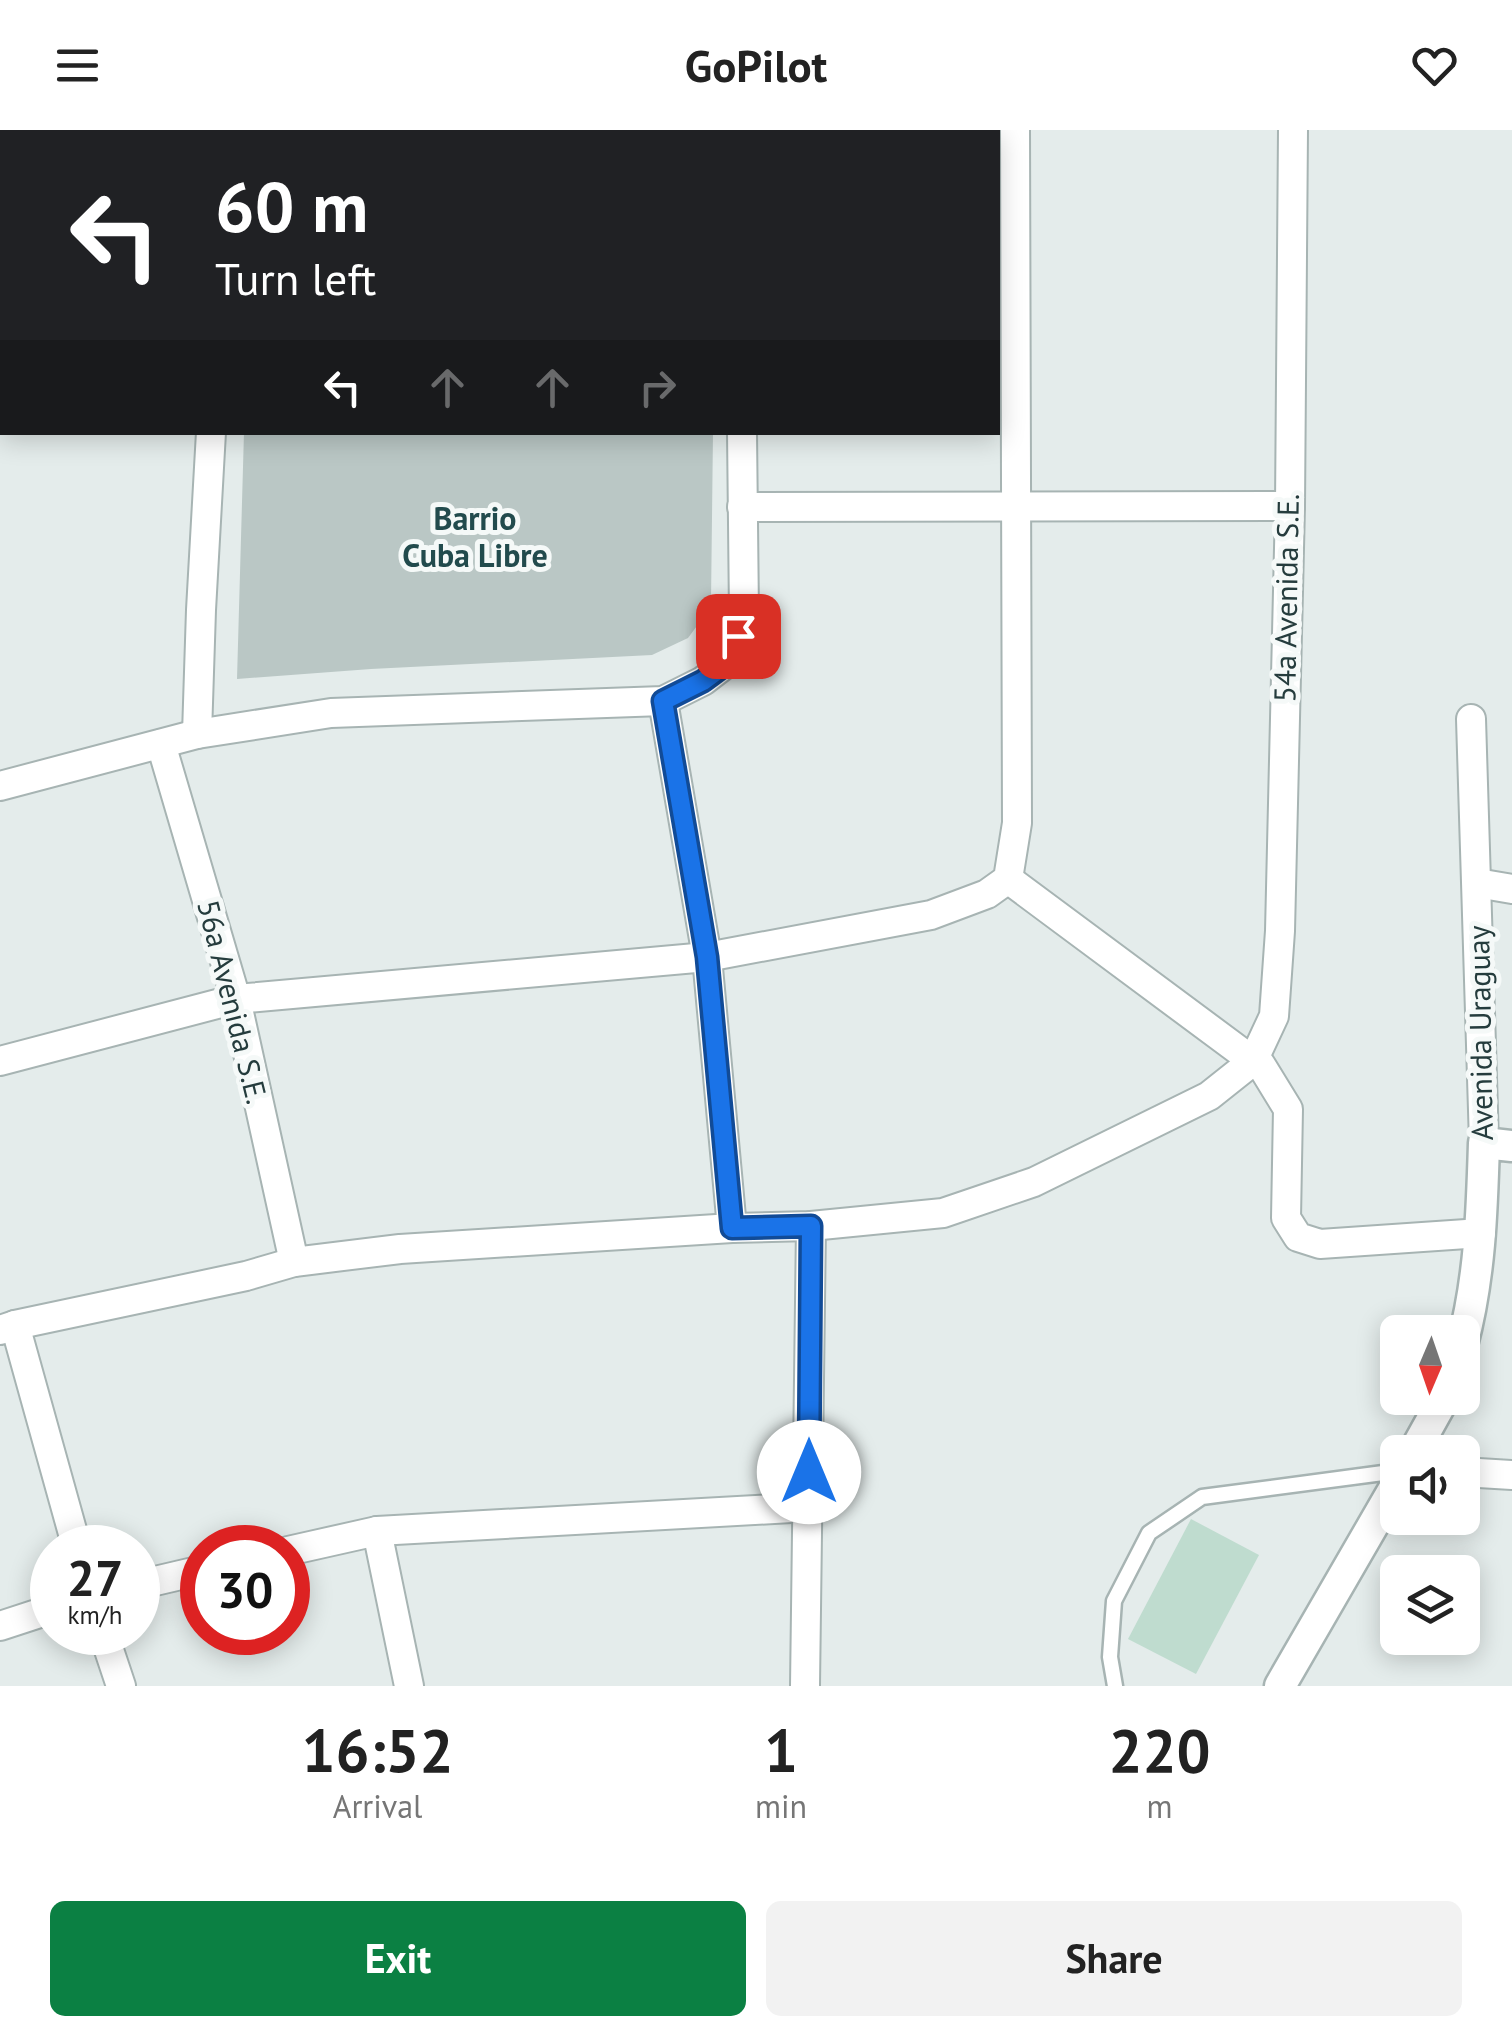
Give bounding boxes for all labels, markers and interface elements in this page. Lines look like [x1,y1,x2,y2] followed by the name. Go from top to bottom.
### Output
[685,36,827,94] text: GoPilot
[50,38,105,93] icon: menu
[1407,38,1462,93] icon: heart
[215,161,368,251] text: 60 m
[50,170,180,300] icon: left
[215,249,376,307] text: Turn left
[315,360,370,415] icon: left
[420,360,475,415] icon: ahead
[525,360,580,415] icon: ahead
[630,360,685,415] icon: right
[1264,493,1307,703] street label: 54a Avenida S.E.
[402,497,548,576] district label: Barrio Cuba Libre
[696,594,781,679] pin
[711,609,766,664] icon: arrive
[189,896,278,1108] street label: 56a Avenida S.E.
[1458,925,1501,1141] street label: Avenida Uraguay
[1380,1315,1480,1415] north arrow
[1380,1315,1480,1655] map controls
[757,1420,861,1524] position arrow
[1380,1435,1480,1535] button: sound
[180,1525,310,1655] speed limit sign: 30
[67,1545,123,1610] text: 27
[1380,1555,1480,1655] button: layers
[68,1599,122,1631] text: km/h
[301,1711,454,1789] text: 16:52
[764,1711,798,1789] text: 1
[1109,1711,1211,1789] text: 220
[333,1785,422,1827] text: Arrival
[755,1785,807,1827] text: min
[1147,1785,1173,1827] text: m
[50,1901,746,2016] button: Exit
[766,1901,1462,2016] button: Share

